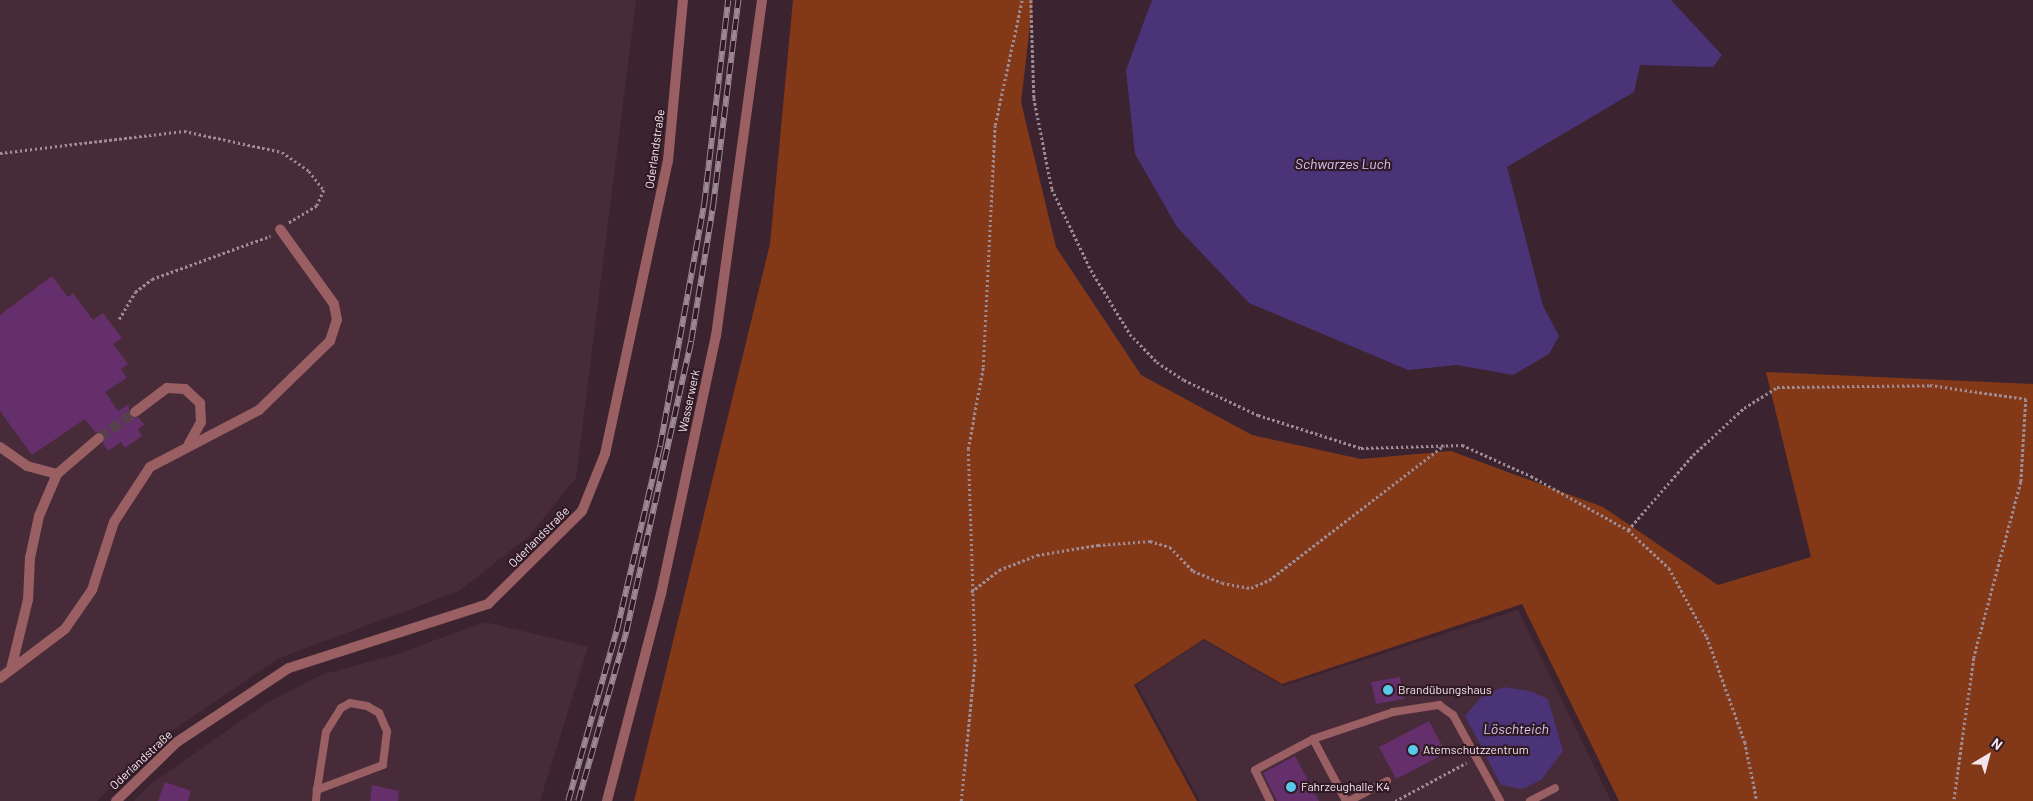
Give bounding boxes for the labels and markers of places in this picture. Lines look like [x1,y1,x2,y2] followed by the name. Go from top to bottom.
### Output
[1398,683,1492,697] place label: Brandübungshaus
[1382,684,1394,696] marker: Brandübungshaus
[1423,743,1529,757] place label: Atemschutzzentrum
[1407,744,1419,756] marker: Atemschutzzentrum
[1301,780,1390,794] place label: Fahrzeughalle K4
[1285,781,1297,793] marker: Fahrzeughalle K4

